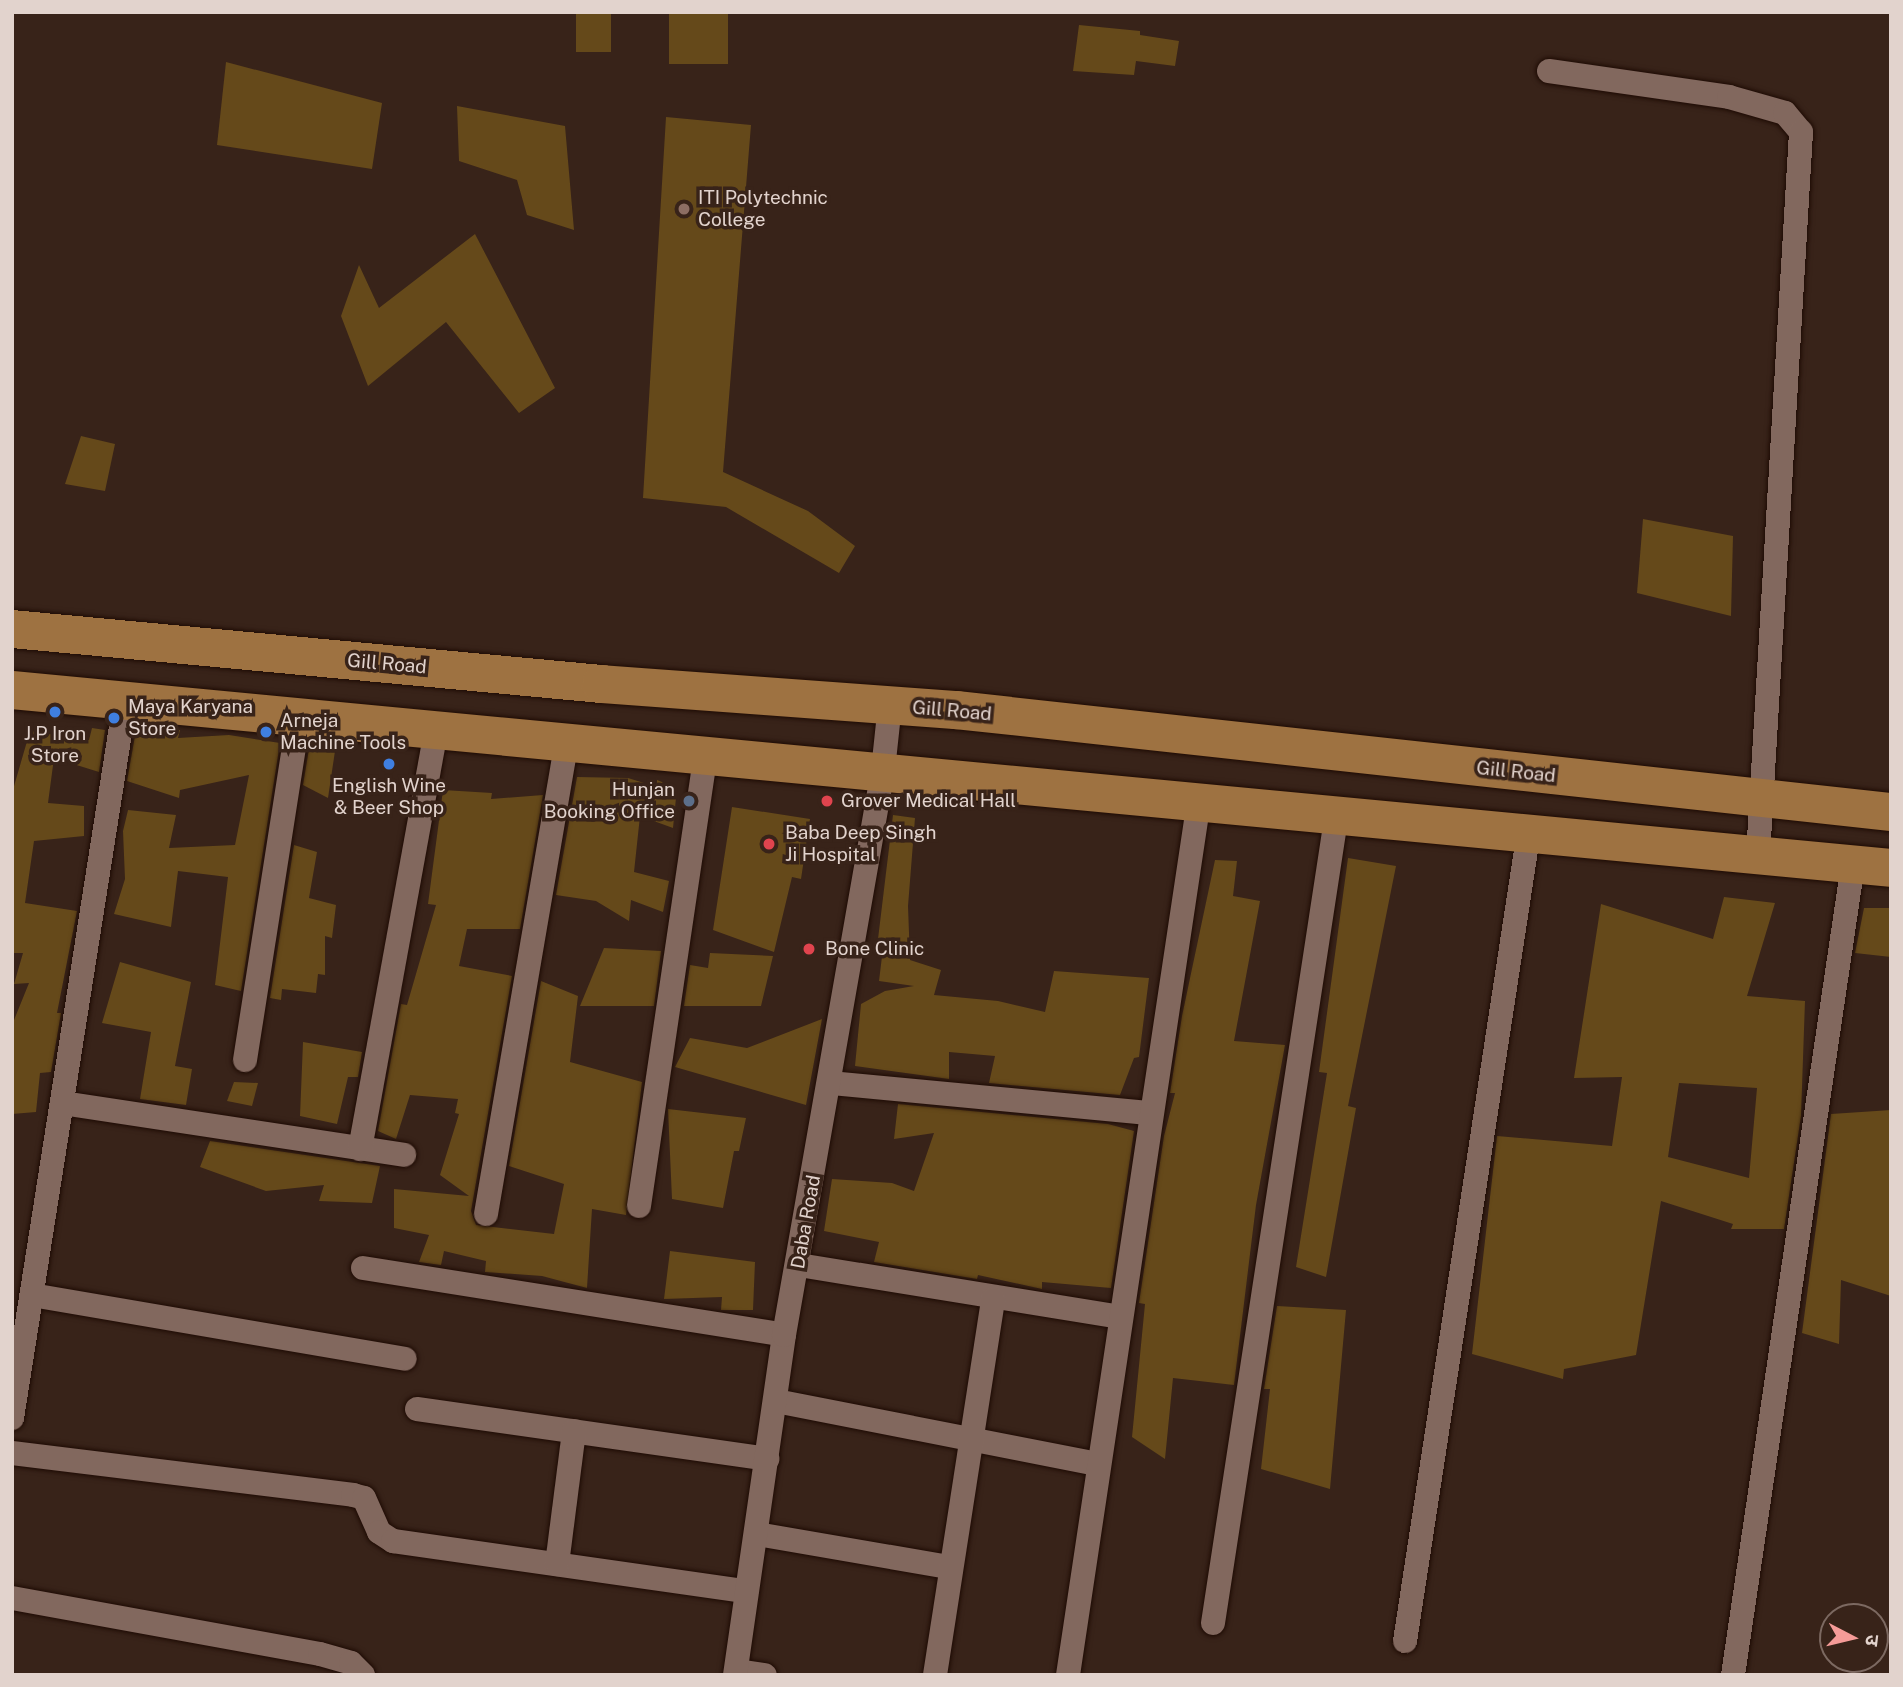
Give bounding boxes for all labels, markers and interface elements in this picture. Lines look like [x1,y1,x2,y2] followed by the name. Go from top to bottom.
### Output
[698,187,828,231] place label: ITI Polytechnic College
[676,201,692,217] marker: ITI Polytechnic College
[346,649,428,679] street label: Gill Road
[128,696,253,740] place label: Maya Karyana Store
[911,696,993,726] street label: Gill Road
[47,704,63,720] marker: J.P Iron Store
[106,710,122,726] marker: Maya Karyana Store
[280,710,406,754] place label: Arneja Machine Tools
[24,723,86,767] place label: J.P Iron Store
[258,724,274,740] marker: Arneja Machine Tools
[381,756,397,772] marker: English Wine & Beer Shop
[1475,757,1557,787] street label: Gill Road
[332,775,446,819] place label: English Wine & Beer Shop
[544,779,675,823] place label: Hunjan Booking Office
[841,790,1016,812] place label: Grover Medical Hall
[681,793,697,809] marker: Hunjan Booking Office
[819,793,835,809] marker: Grover Medical Hall
[785,822,937,866] place label: Baba Deep Singh Ji Hospital
[759,834,779,854] marker: Baba Deep Singh Ji Hospital
[825,938,924,960] place label: Bone Clinic
[799,939,819,959] marker: Bone Clinic
[787,1173,825,1271] street label: Daba Road
[1819,1603,1889,1673] north arrow
[1861,1633,1884,1647] text: उ

